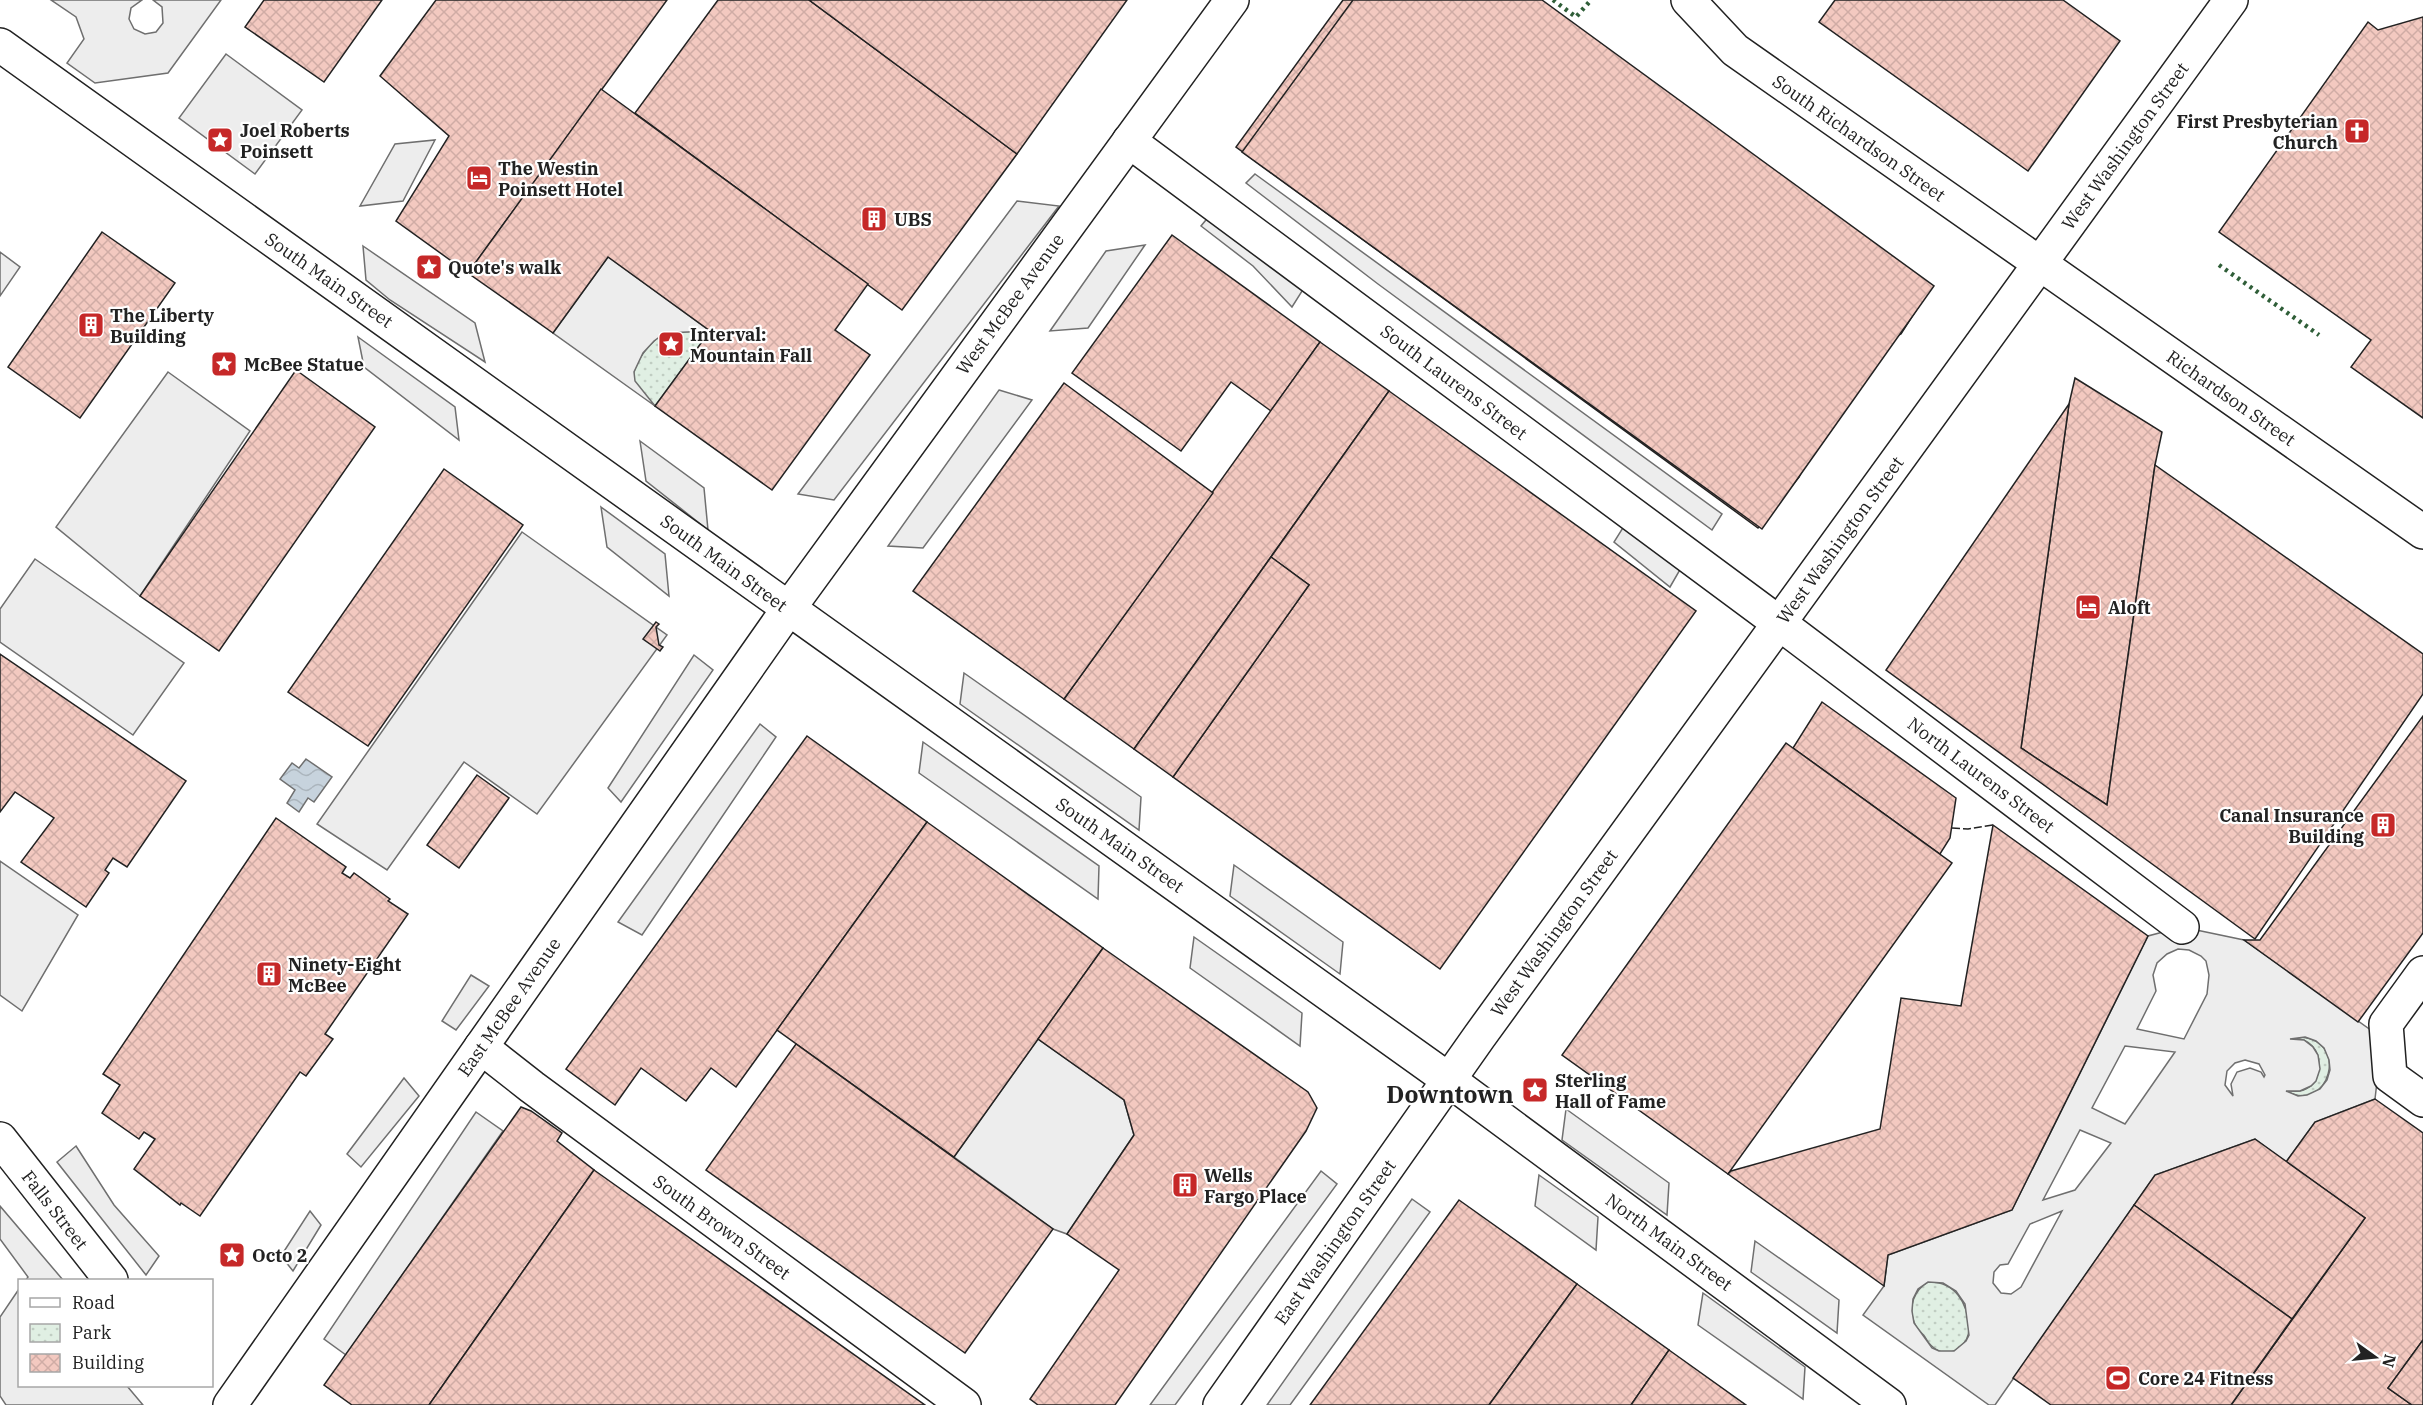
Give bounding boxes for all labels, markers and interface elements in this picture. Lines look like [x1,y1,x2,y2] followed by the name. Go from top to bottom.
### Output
[2057,58,2193,234] street label: West Washington Street
[1768,70,1950,206] street label: South Richardson Street
[2177,110,2338,154] place label: First Presbyterian Church
[2342,116,2372,146] church icon: First Presbyterian Church
[240,119,350,163] place label: Joel Roberts Poinsett
[205,125,235,155] place icon: Joel Roberts Poinsett
[498,157,623,201] place label: The Westin Poinsett Hotel
[464,163,494,193] hotel icon: The Westin Poinsett Hotel
[859,204,889,234] building icon: UBS
[894,208,932,231] place label: UBS
[261,227,397,333] street label: South Main Street
[951,229,1069,379] street label: West McBee Avenue
[414,252,444,282] place icon: Quote's walk
[448,256,562,279] place label: Quote's walk
[110,304,215,348] place label: The Liberty Building
[76,310,106,340] building icon: The Liberty Building
[1376,319,1532,445] street label: South Laurens Street
[690,323,812,367] place label: Interval: Mountain Fall
[656,329,686,359] place icon: Interval: Mountain Fall
[2162,345,2300,451] street label: Richardson Street
[209,349,239,379] place icon: McBee Statue
[244,353,364,376] place label: McBee Statue
[1772,452,1908,628] street label: West Washington Street
[656,509,792,617] street label: South Main Street
[2073,592,2103,622] hotel icon: Aloft
[2108,596,2151,619] place label: Aloft
[1903,712,2059,838] street label: North Laurens Street
[1052,792,1188,898] street label: South Main Street
[2219,804,2365,848] place label: Canal Insurance Building
[2368,810,2398,840] building icon: Canal Insurance Building
[1486,845,1622,1021] street label: West Washington Street
[452,933,566,1081] street label: East McBee Avenue
[288,953,401,997] place label: Ninety-Eight McBee
[254,959,284,989] building icon: Ninety-Eight McBee
[1555,1069,1666,1113] place label: Sterling Hall of Fame
[1520,1075,1550,1105] place icon: Sterling Hall of Fame
[1386,1078,1514,1110] district label: Downtown
[1269,1155,1401,1329] street label: East Washington Street
[1204,1164,1307,1208] place label: Wells Fargo Place
[17,1166,93,1254] street label: Falls Street
[649,1170,795,1284] street label: South Brown Street
[1170,1170,1200,1200] building icon: Wells Fargo Place
[1601,1188,1737,1296] street label: North Main Street
[217,1240,247,1270] place icon: Octo 2
[252,1244,307,1267] place label: Octo 2
[18,1279,213,1387] legend
[72,1291,115,1314] text: Road
[72,1321,112,1344] text: Park
[2345,1327,2405,1387] north arrow
[72,1351,144,1374] text: Building
[2378,1352,2401,1370] text: N
[2103,1363,2133,1393] sports icon: Core 24 Fitness
[2138,1367,2273,1390] place label: Core 24 Fitness

